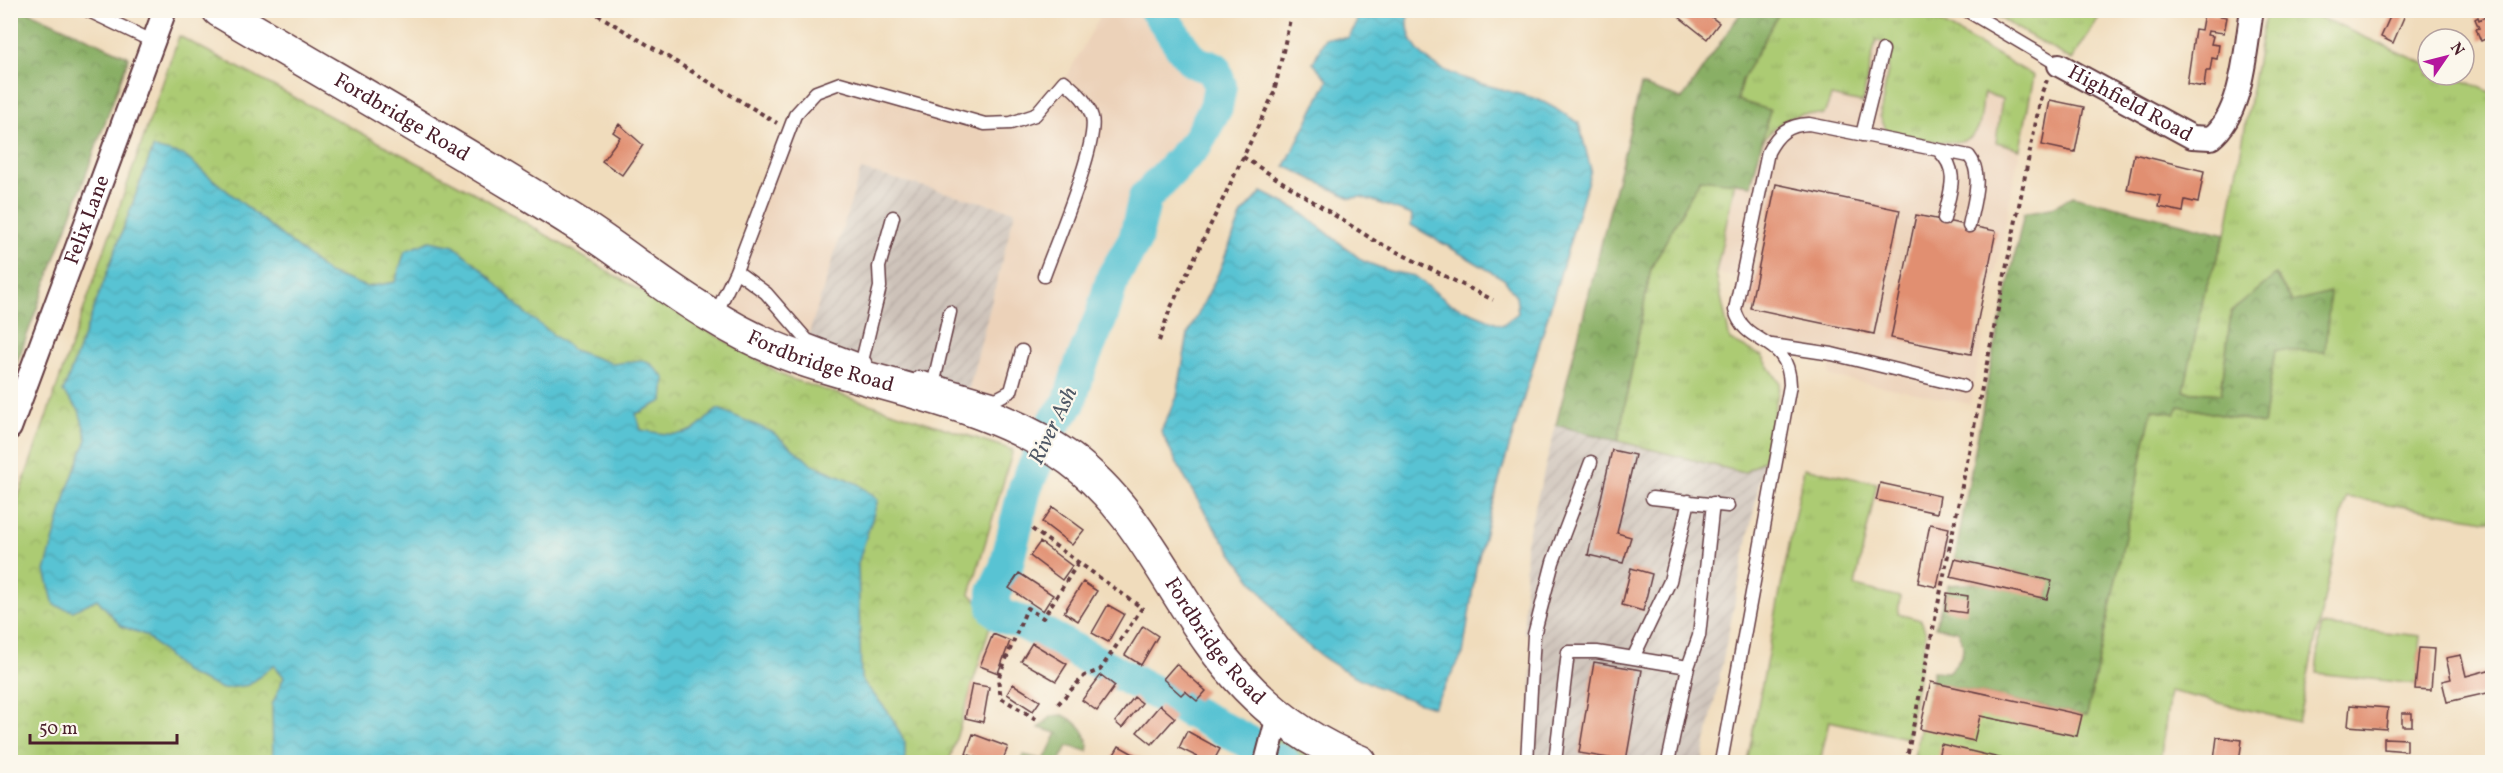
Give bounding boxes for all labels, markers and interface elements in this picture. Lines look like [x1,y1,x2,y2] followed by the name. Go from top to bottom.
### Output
[2416,27,2476,87] north arrow
[2444,38,2469,61] text: N
[2062,58,2198,149] street label: Highfield Road
[328,66,475,169] street label: Fordbridge Road
[57,171,117,269] street label: Felix Lane
[742,323,897,400] street label: Fordbridge Road
[1022,382,1086,470] water label: River Ash
[1157,572,1272,712] street label: Fordbridge Road
[30,707,177,745] scale bar
[39,717,78,742] text: 50 m

